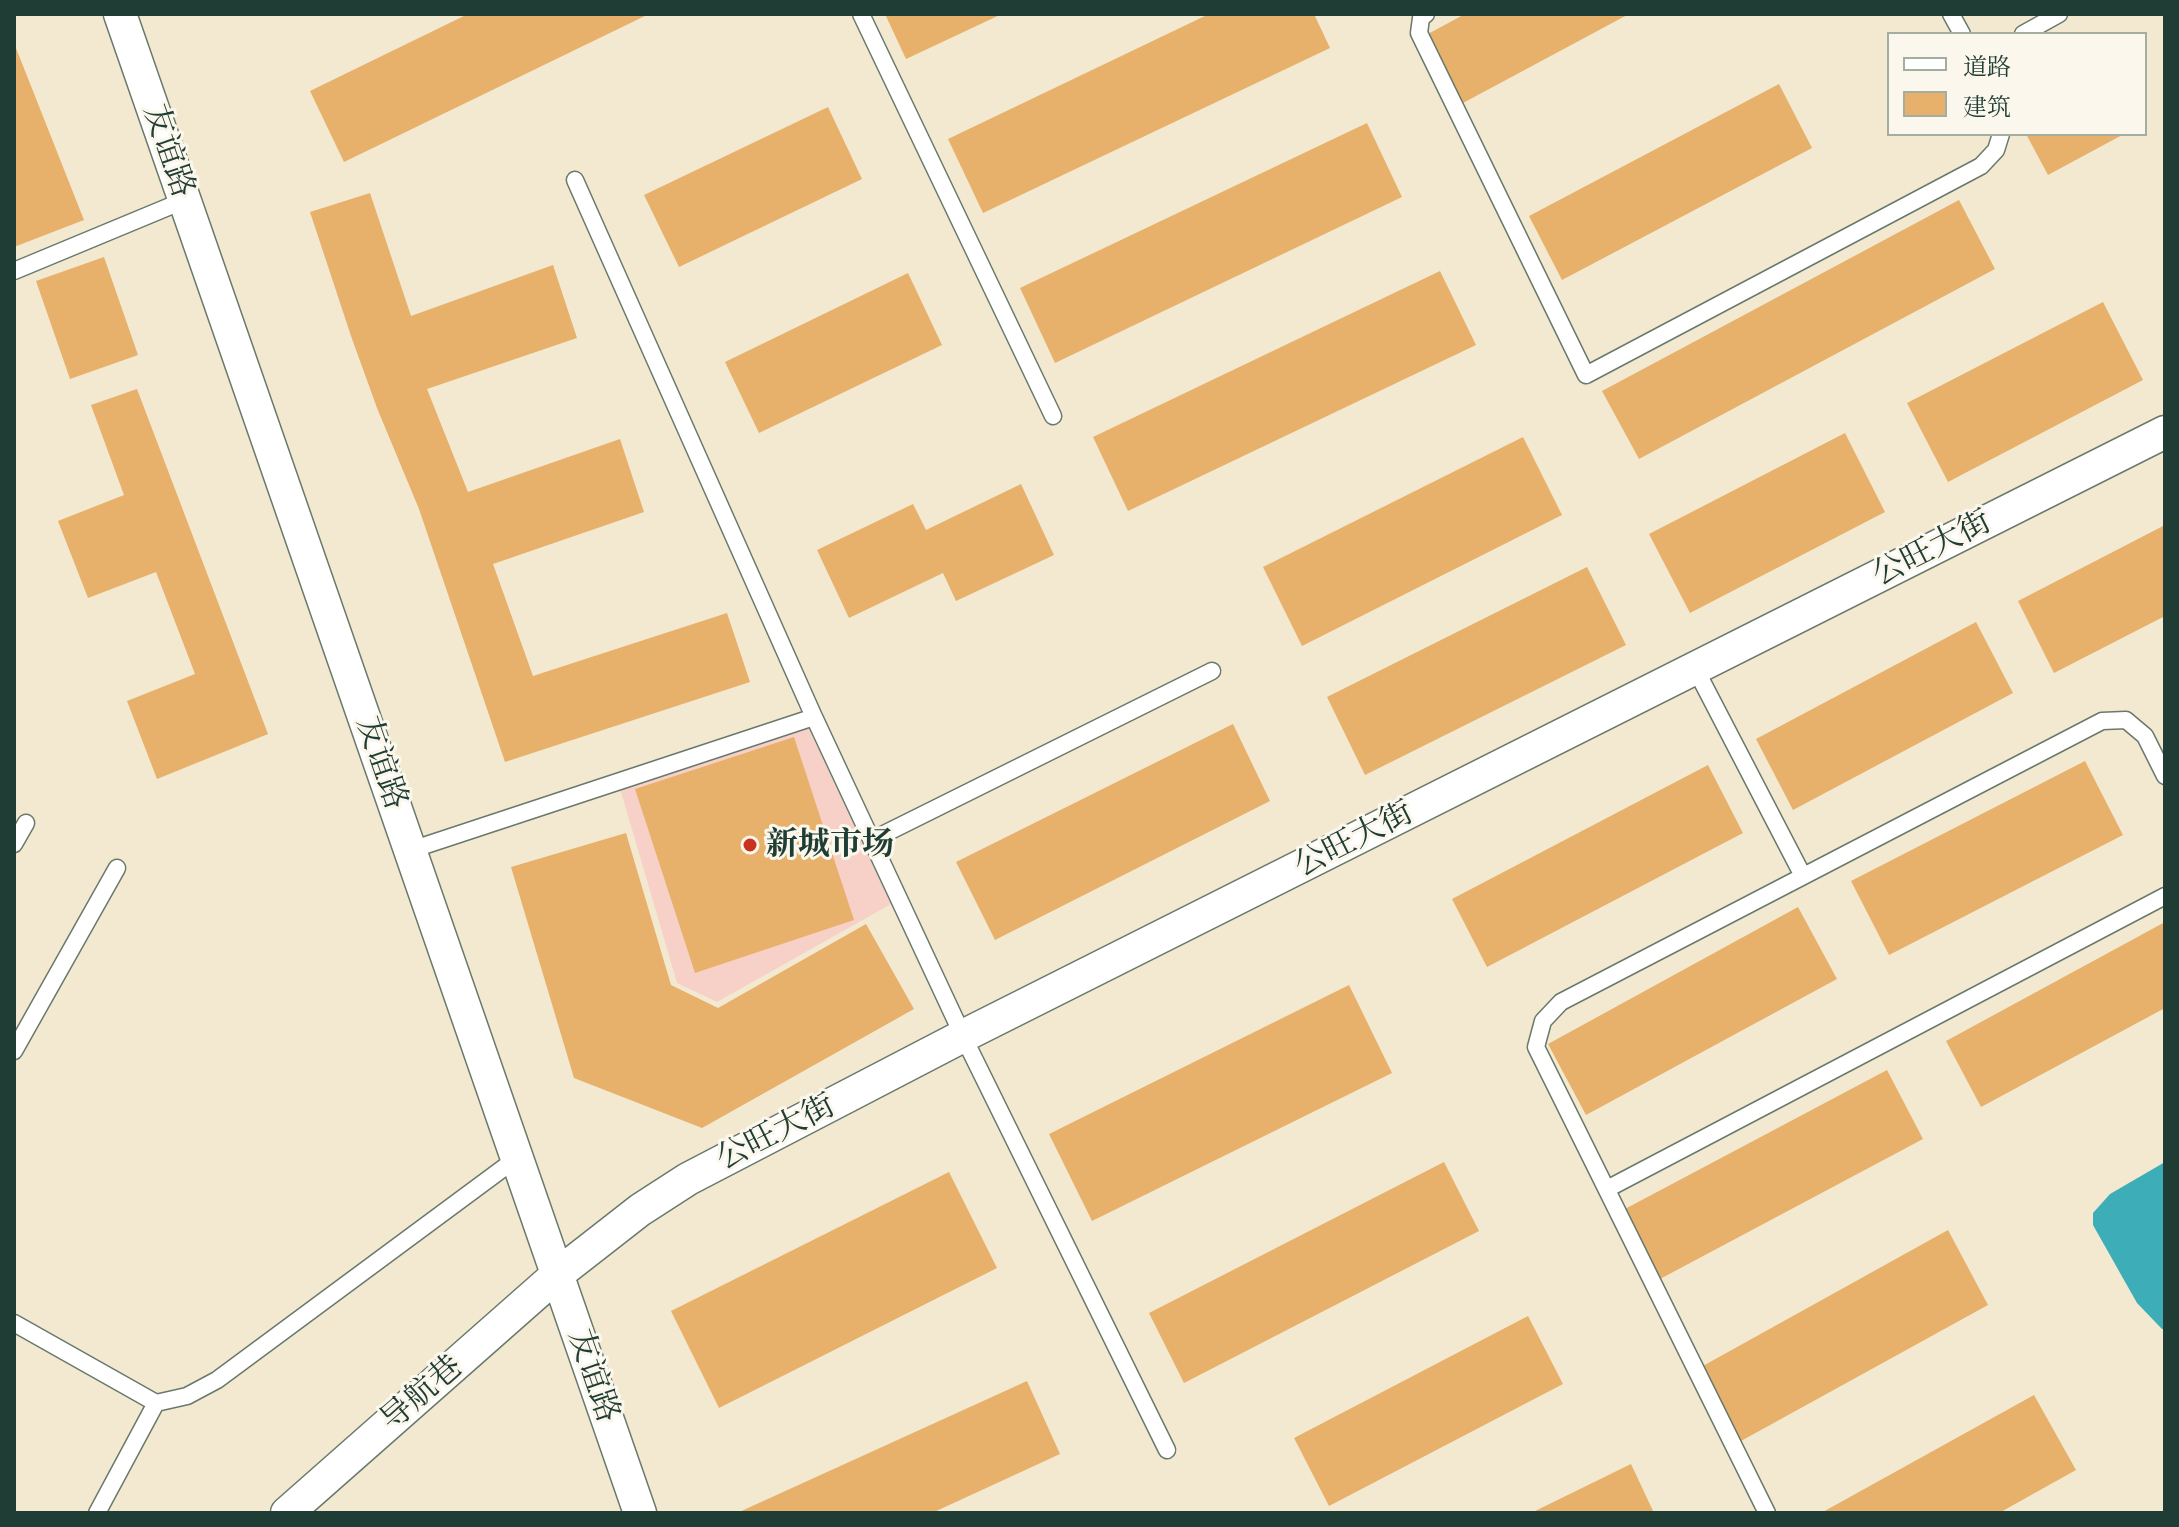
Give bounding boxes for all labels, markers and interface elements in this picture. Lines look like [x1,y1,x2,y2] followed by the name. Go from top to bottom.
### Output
[1887,32,2147,136] legend
[1963,51,2011,82] text: 道路
[1963,91,2011,122] text: 建筑
[134,99,202,203] street label: 友谊路
[1866,503,1998,595] street label: 公旺大街
[347,711,415,815] street label: 友谊路
[1288,794,1420,886] street label: 公旺大街
[766,826,894,864] place label: 新城市场
[741,836,759,854] marker: 新城市场
[710,1087,842,1179] street label: 公旺大街
[559,1324,627,1428] street label: 友谊路
[373,1348,471,1440] street label: 导航巷

